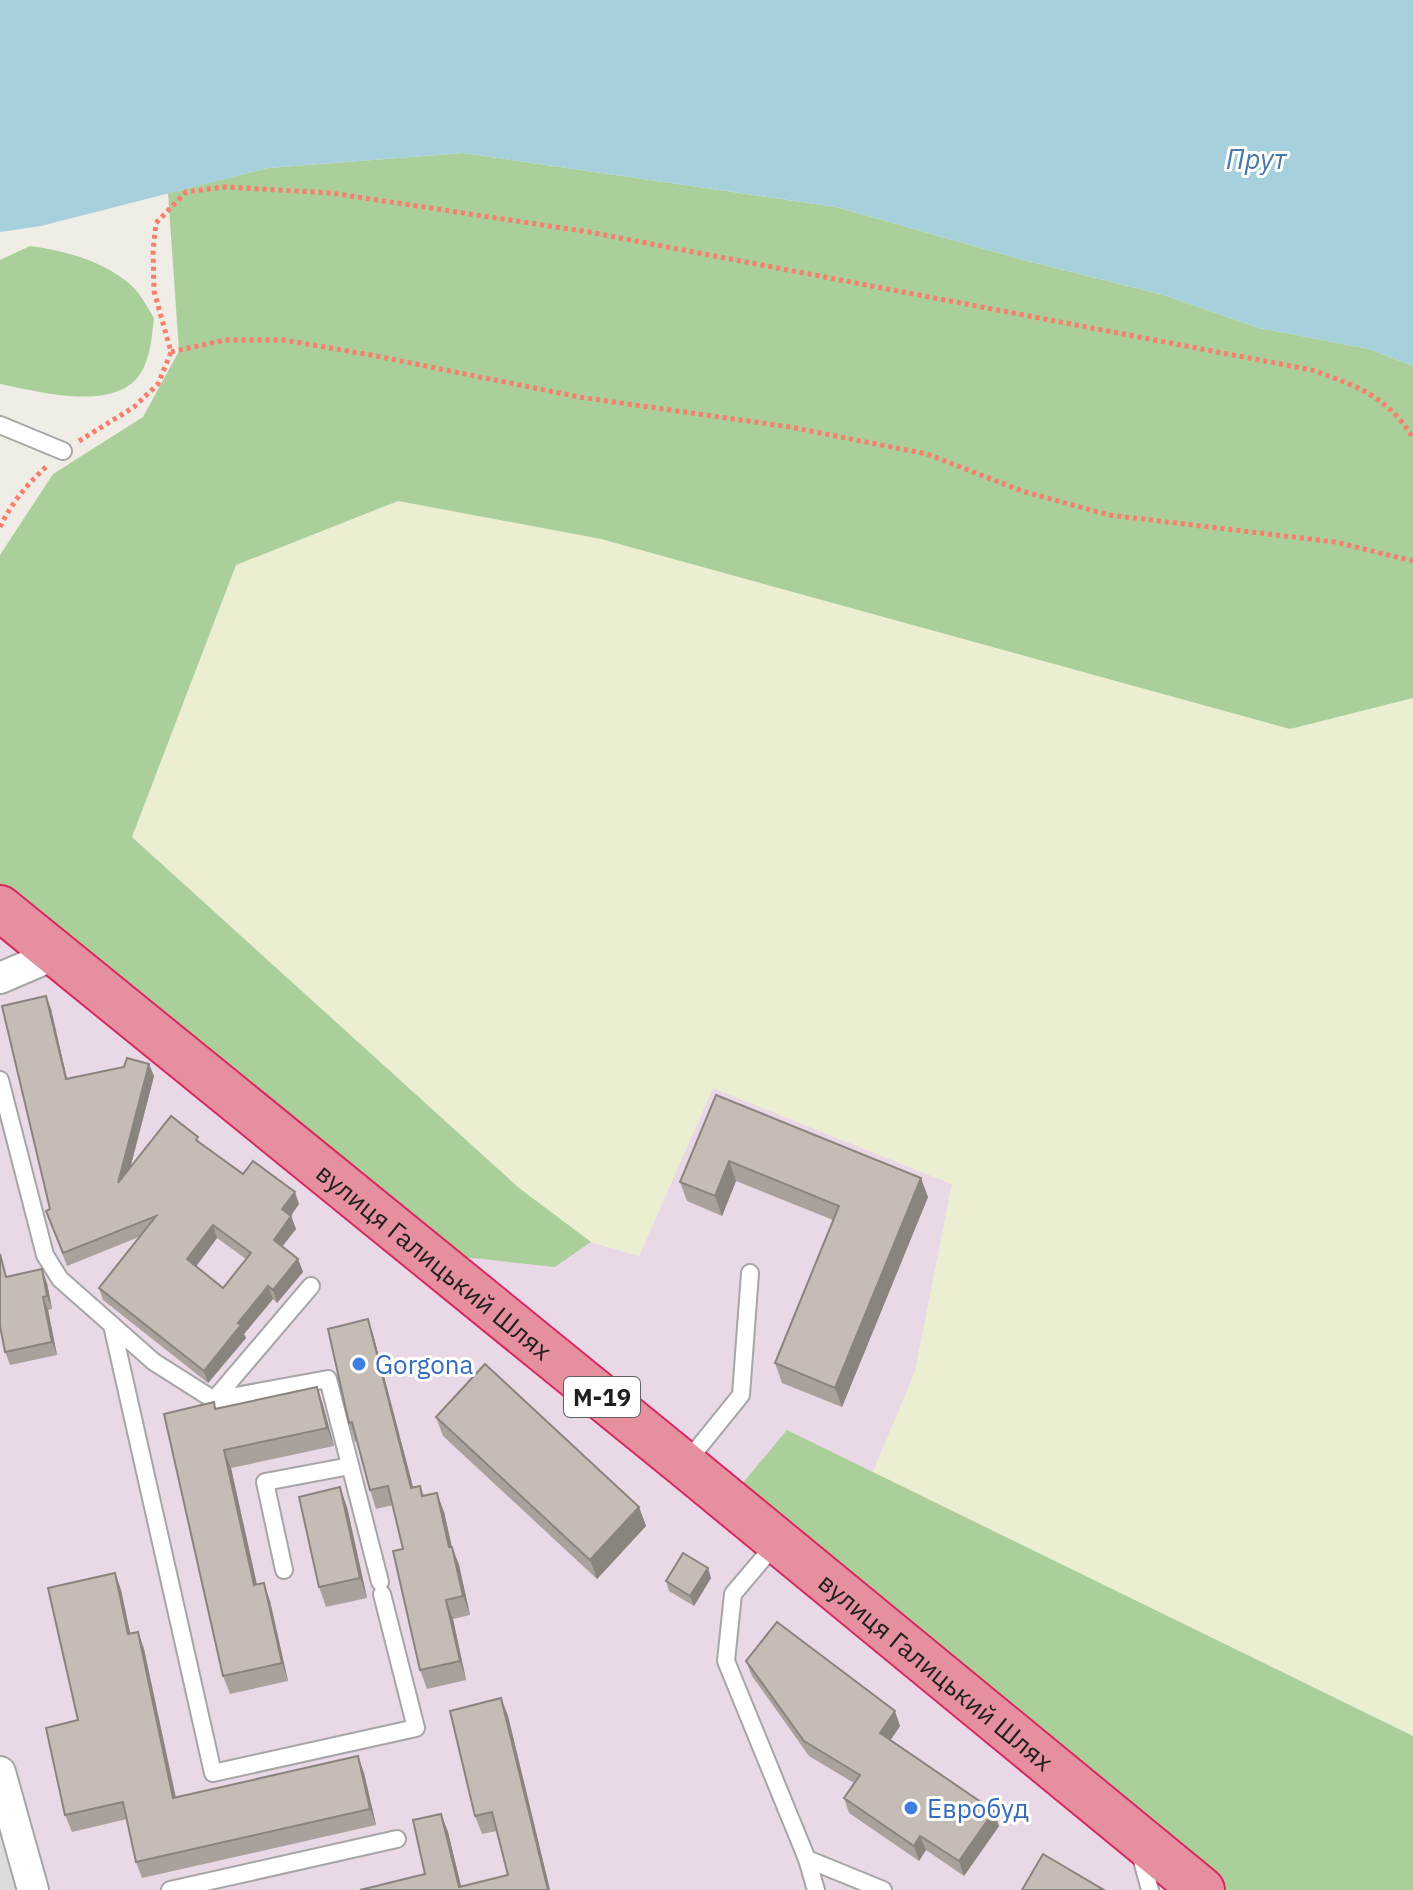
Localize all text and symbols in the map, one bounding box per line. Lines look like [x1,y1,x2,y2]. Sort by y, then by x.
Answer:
water label: Прут [1226,140,1288,177]
street label: вулиця Галицький Шлях [310,1155,559,1367]
place label: Gorgona [375,1347,473,1381]
marker: Gorgona [350,1355,368,1373]
road number: М-19 [564,1377,640,1417]
street label: вулиця Галицький Шлях [812,1565,1061,1778]
place label: Евробуд [927,1791,1029,1825]
marker: Евробуд [902,1799,920,1817]

